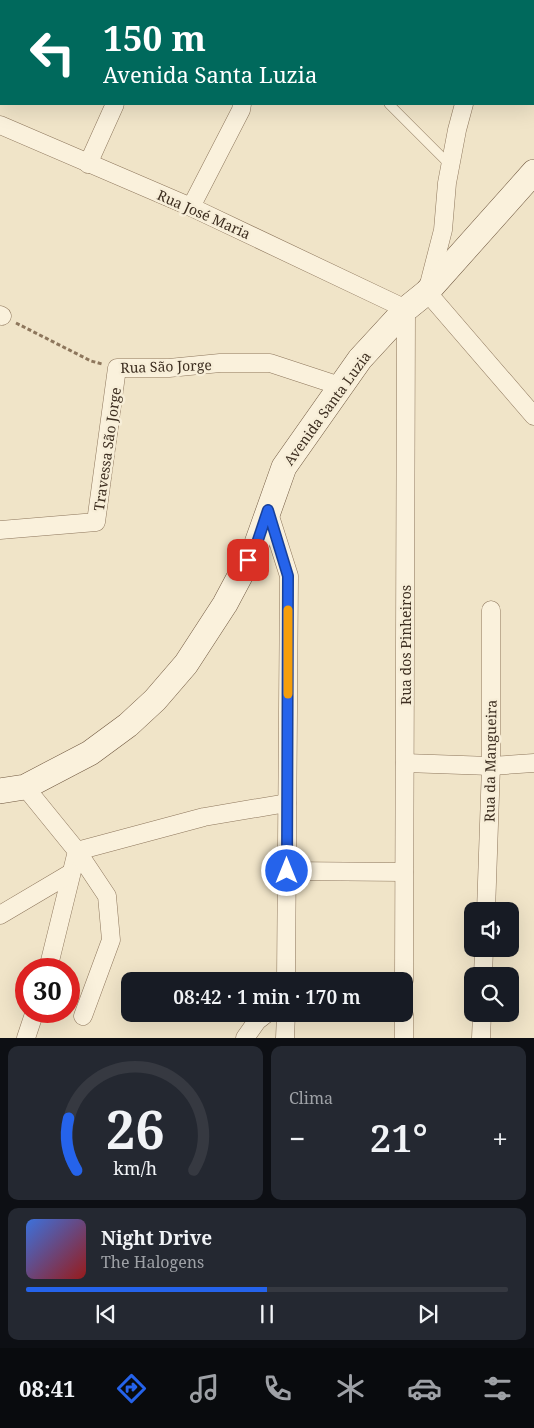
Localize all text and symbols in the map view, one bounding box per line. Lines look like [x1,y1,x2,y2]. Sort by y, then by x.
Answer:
text: 150 m [103,14,206,61]
icon: left [20,20,85,85]
text: Avenida Santa Luzia [103,59,317,89]
street label: Rua José Maria [154,185,254,243]
street label: Avenida Santa Luzia [279,347,375,469]
street label: Rua São Jorge [120,355,212,377]
street label: Travessa São Jorge [89,386,125,512]
pin [227,539,269,581]
icon: arrive [234,546,262,574]
street label: Rua dos Pinheiros [396,585,415,705]
street label: Rua da Mangueira [479,700,501,822]
position arrow [260,844,312,896]
map controls [464,902,519,1022]
button: sound [464,902,519,957]
speed limit sign: 30 [15,958,80,1023]
button: search [464,967,519,1022]
text: 08:42 · 1 min · 170 m [173,984,361,1010]
text: Clima [289,1087,333,1109]
text: 26 [106,1093,165,1164]
text: 21° [370,1111,428,1163]
text: − [289,1119,305,1157]
text: + [492,1119,508,1157]
text: km/h [114,1156,157,1180]
text: Night Drive [101,1225,212,1251]
text: The Halogens [101,1251,204,1273]
icon: previous [92,1300,120,1328]
icon: pause [253,1300,281,1328]
icon: next [414,1300,442,1328]
icon: directions [114,1371,149,1406]
icon: music [187,1371,222,1406]
icon: phone [260,1371,295,1406]
icon: climate [333,1371,368,1406]
icon: car [407,1371,442,1406]
icon: filters [480,1371,515,1406]
text: 08:41 [19,1373,76,1403]

